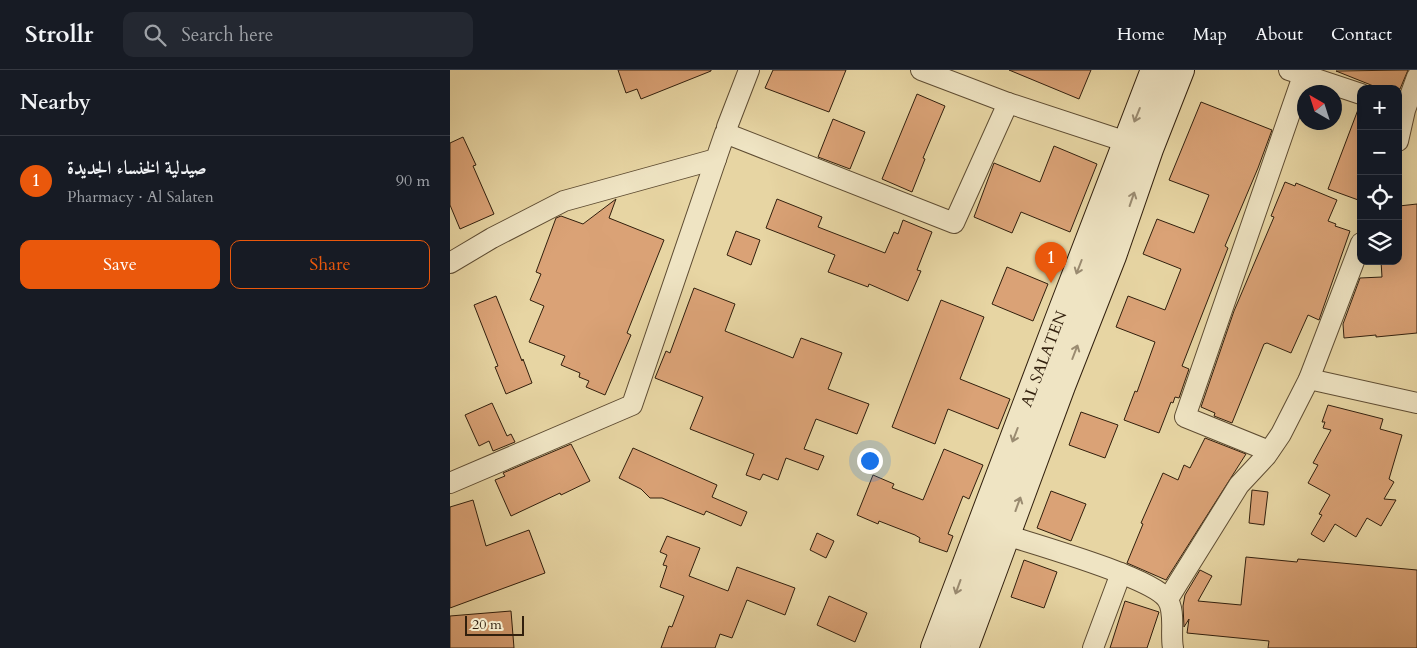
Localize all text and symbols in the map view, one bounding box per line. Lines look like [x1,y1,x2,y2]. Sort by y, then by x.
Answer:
search box [123,12,473,57]
text: Strollr [25,18,93,51]
icon: search [141,21,169,49]
text: Search here [181,22,273,48]
text: Home [1117,22,1165,47]
text: Map [1193,22,1227,47]
text: About [1255,22,1303,47]
text: Contact [1331,22,1392,47]
north arrow [1297,85,1342,130]
map controls [1357,85,1402,265]
button: + [1357,85,1402,130]
text: Nearby [20,88,91,117]
one-way arrow [1132,107,1142,122]
button: − [1357,130,1402,175]
text: صيدلية الخنساء الجديدة [67,155,207,181]
text: 1 [32,170,40,192]
text: 90 m [396,170,430,192]
button: locate [1357,175,1402,220]
text: Pharmacy · Al Salaten [67,186,214,208]
one-way arrow [1127,192,1137,208]
button: layers [1357,220,1402,265]
button: Save [20,240,220,289]
button: Share [230,240,430,289]
pin: 1 [1035,242,1067,283]
one-way arrow [1074,259,1083,274]
street label: AL SALATEN [1016,308,1073,410]
one-way arrow [1071,344,1080,359]
one-way arrow [1010,427,1019,442]
your location [857,448,883,474]
one-way arrow [1013,497,1023,512]
one-way arrow [953,579,962,595]
scale bar [465,613,524,636]
text: 20 m [472,615,502,634]

